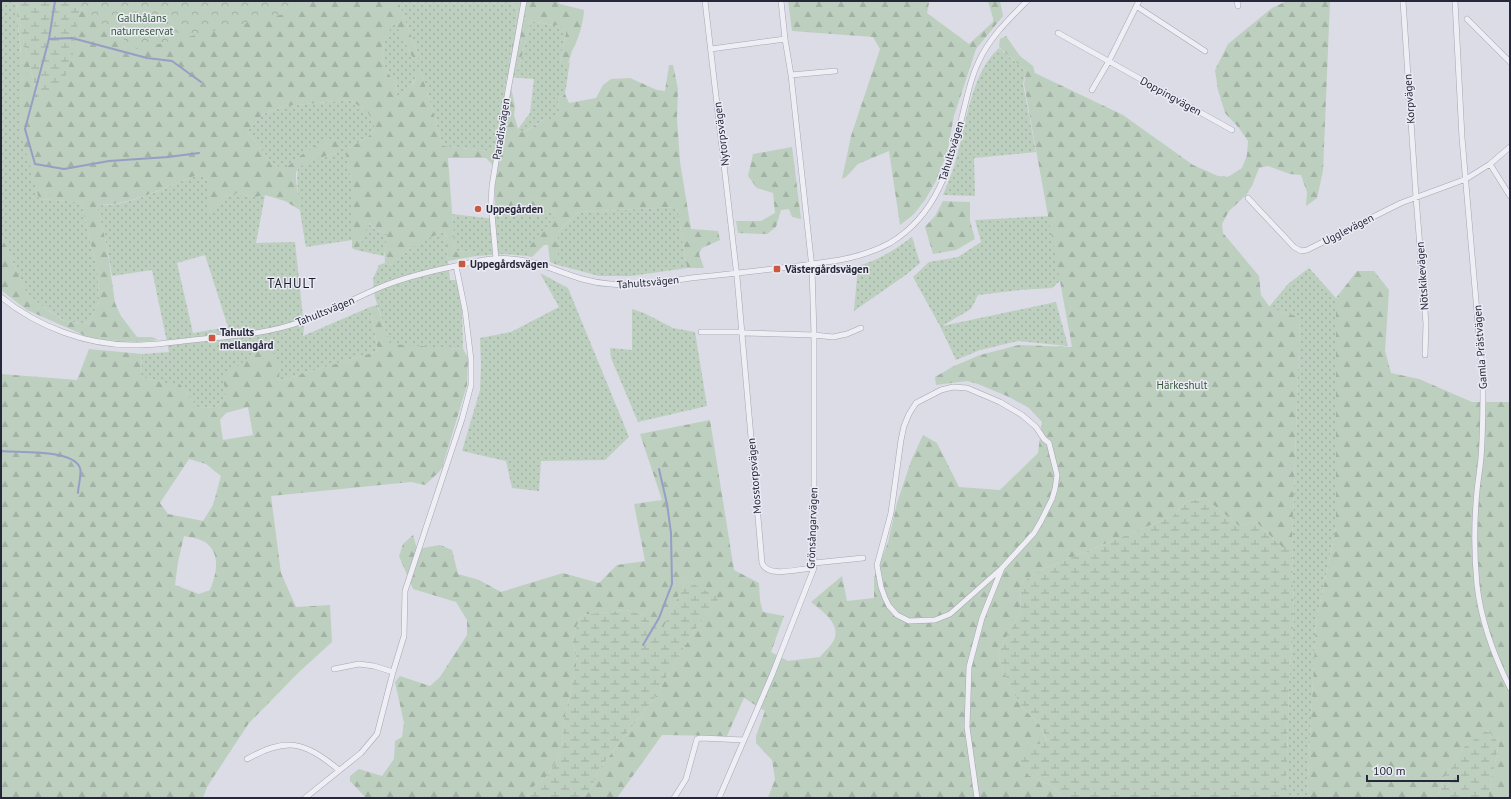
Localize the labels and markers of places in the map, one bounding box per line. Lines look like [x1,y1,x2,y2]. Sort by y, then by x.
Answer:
place label: Uppegården [486,202,543,216]
marker: Uppegården [473,204,483,214]
place label: Uppegårdsvägen [470,257,548,271]
marker: Uppegårdsvägen [457,259,467,269]
place label: Västergårdsvägen [784,262,869,276]
marker: Västergårdsvägen [772,264,782,274]
place label: Tahults mellangård [220,325,274,352]
marker: Tahults mellangård [207,333,217,343]

